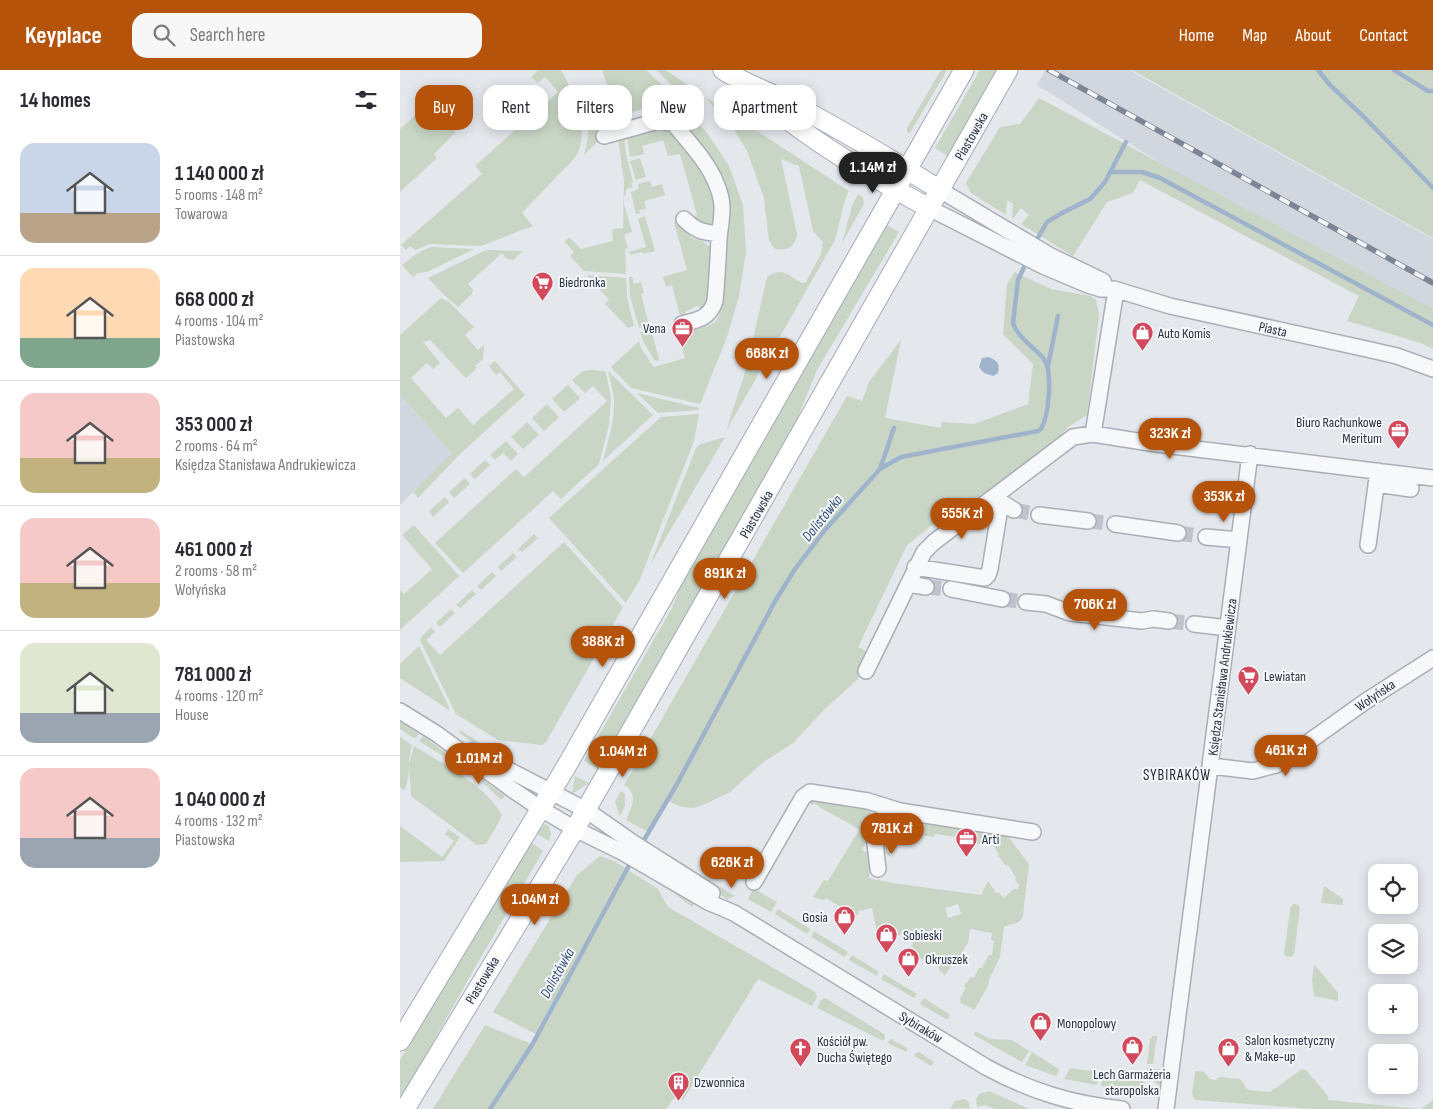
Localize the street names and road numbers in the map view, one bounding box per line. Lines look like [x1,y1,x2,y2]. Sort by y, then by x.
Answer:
street label: Piastowska [951,109,992,163]
street label: Piasta [1257,318,1289,341]
street label: Piastowska [736,487,777,541]
street label: Księdza Stanisława Andrukiewicza [1204,597,1241,757]
street label: Wołyńska [1352,676,1399,715]
street label: Piastowska [462,953,503,1007]
street label: Sybiraków [896,1008,946,1047]

